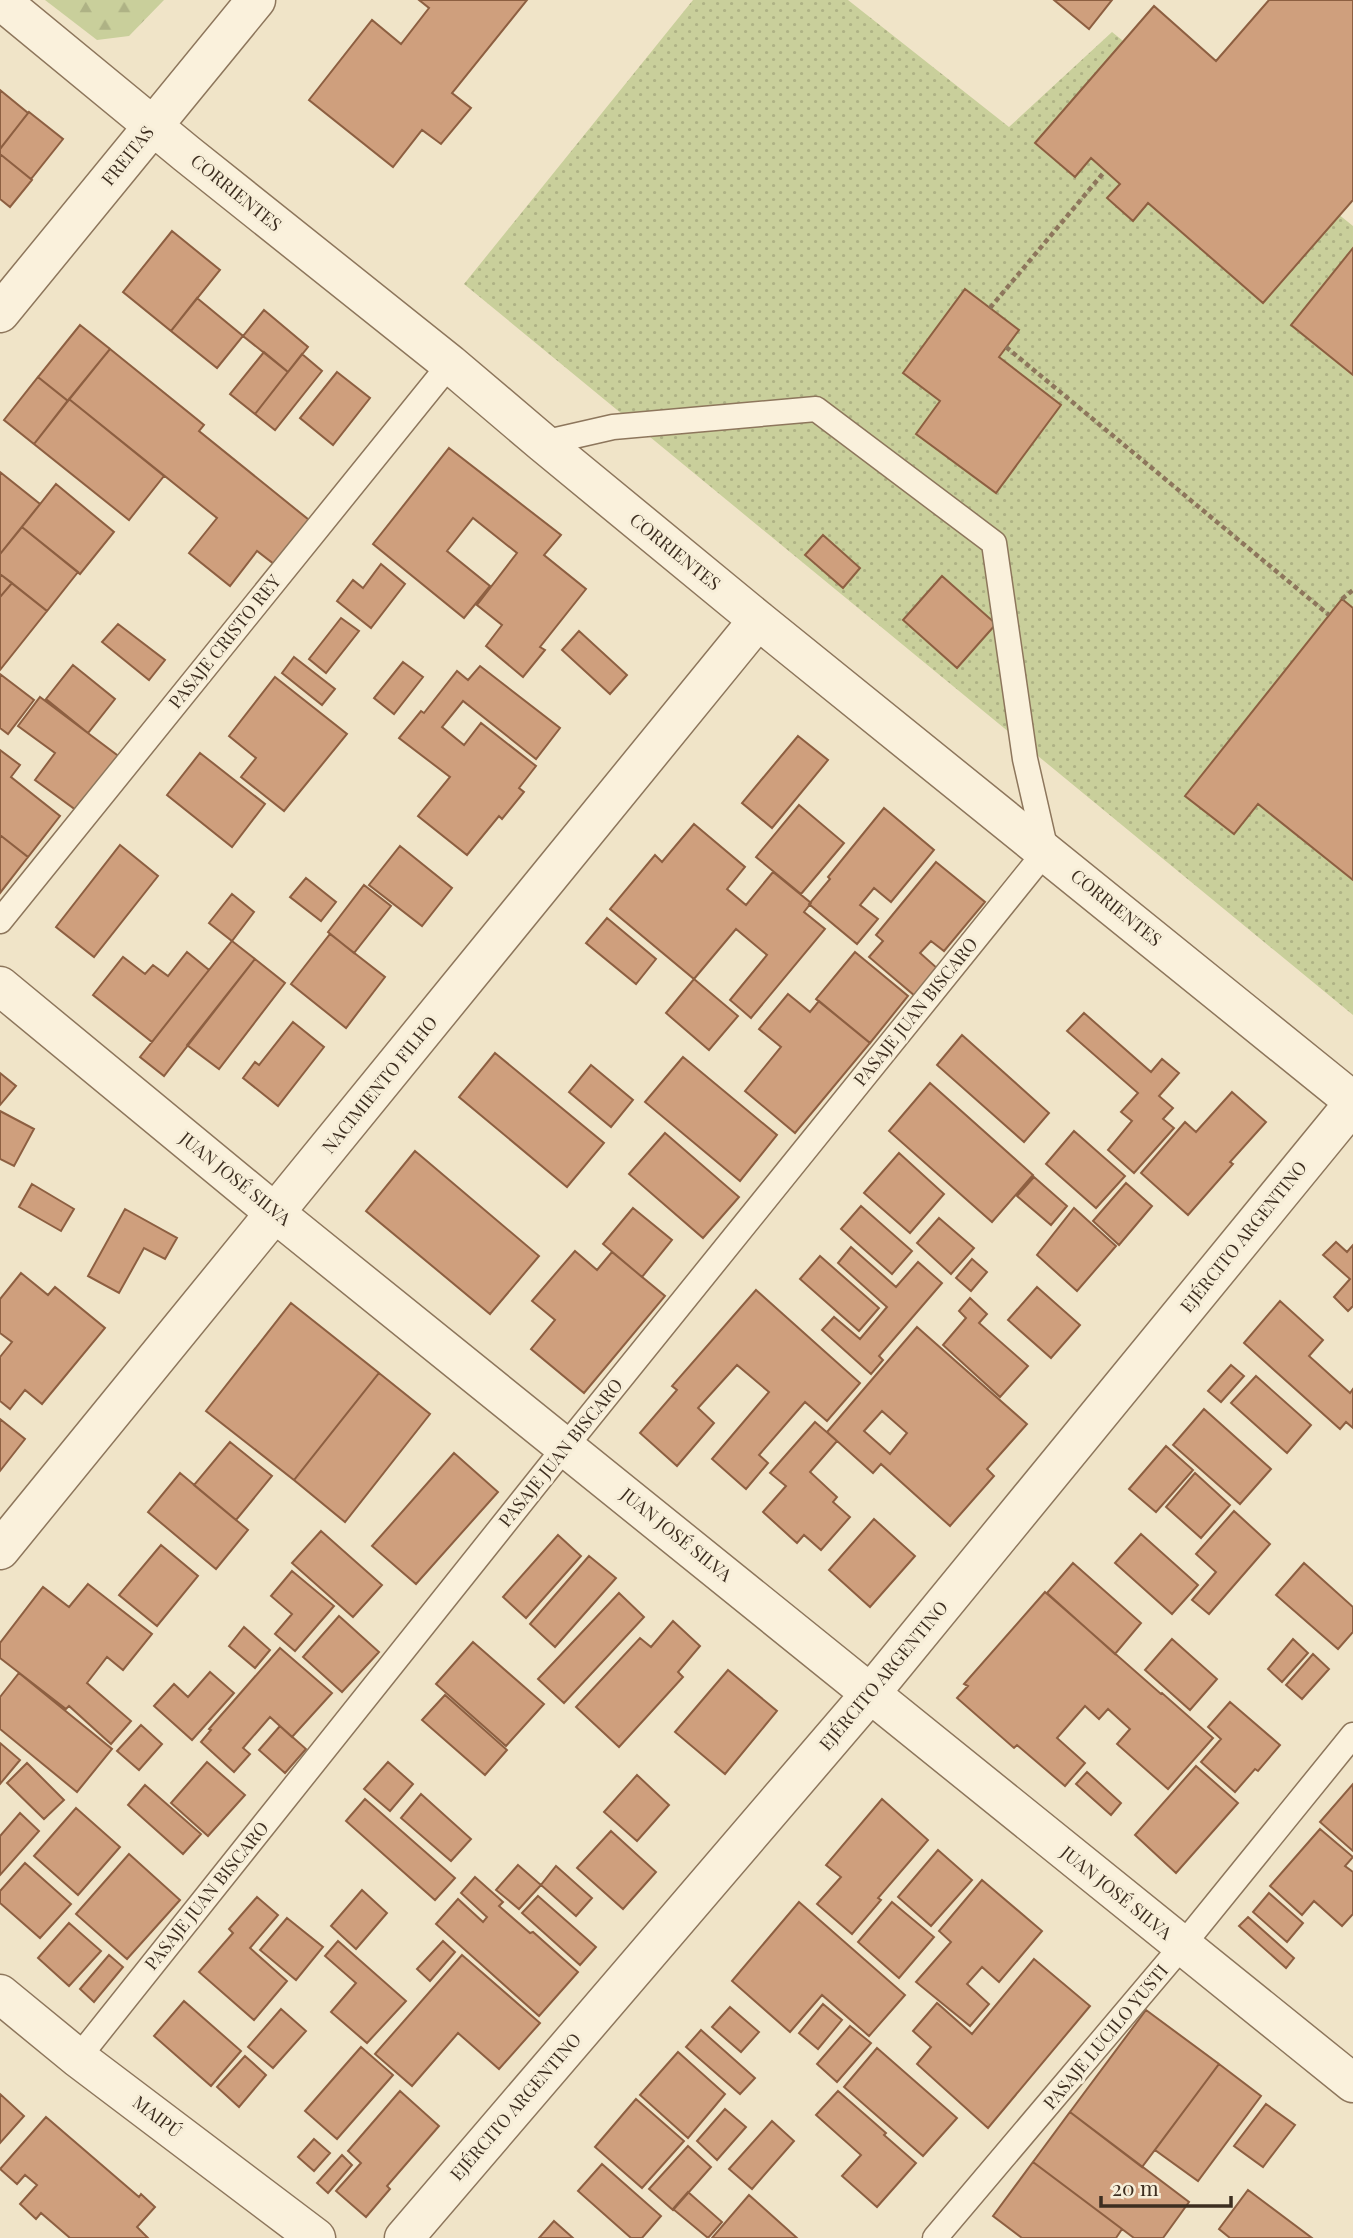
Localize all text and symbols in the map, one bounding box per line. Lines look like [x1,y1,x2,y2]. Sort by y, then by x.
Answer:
street label: FREITAS [96,120,159,190]
street label: CORRIENTES [186,148,287,236]
street label: CORRIENTES [625,507,726,595]
street label: PASAJE CRISTO REY [163,569,286,713]
street label: CORRIENTES [1066,863,1167,951]
street label: PASAJE JUAN BISCARO [848,932,983,1091]
street label: NACIMIENTO FILHO [316,1011,442,1158]
street label: JUAN JOSÉ SILVA [174,1125,297,1231]
street label: EJÉRCITO ARGENTINO [1175,1156,1312,1317]
street label: PASAJE JUAN BISCARO [493,1373,628,1532]
street label: JUAN JOSÉ SILVA [615,1481,738,1587]
street label: EJÉRCITO ARGENTINO [813,1595,953,1755]
street label: PASAJE JUAN BISCARO [139,1816,274,1975]
street label: JUAN JOSÉ SILVA [1055,1839,1178,1945]
street label: PASAJE LUCILO YUSTI [1037,1959,1173,2114]
street label: EJÉRCITO ARGENTINO [444,2027,586,2185]
street label: MAIPÚ [128,2090,187,2143]
scale bar [1101,2164,1230,2208]
text: 20 m [1112,2173,1159,2201]

